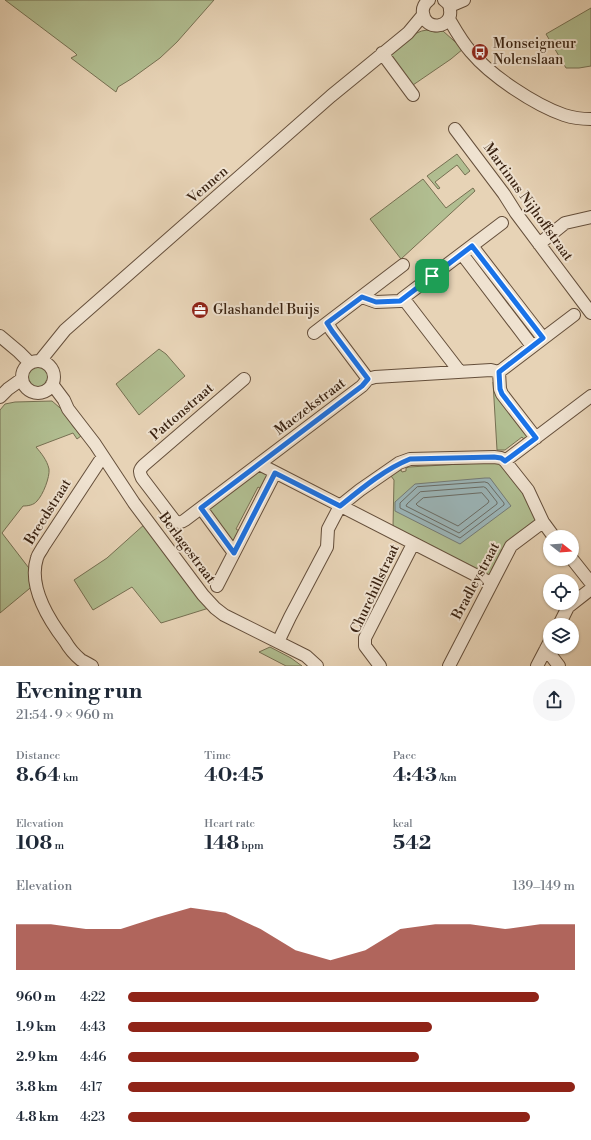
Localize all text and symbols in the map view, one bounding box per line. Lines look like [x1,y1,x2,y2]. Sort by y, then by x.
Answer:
place label: Monseigneur Nolenslaan [493,35,576,69]
bus stop icon: Monseigneur Nolenslaan [470,42,490,62]
street label: Martinus Nijhoffstraat [479,139,577,265]
street label: Vennen [183,162,233,208]
pin [415,259,449,293]
icon: arrive [421,265,443,287]
office icon: Glashandel Buijs [190,300,210,320]
place label: Glashandel Buijs [213,301,319,319]
street label: Maczekstraat [271,374,349,440]
street label: Pattonstraat [147,380,217,444]
street label: Breedstraat [20,476,75,549]
street label: Berlagestraat [154,508,220,587]
north arrow [543,530,579,566]
map controls [543,530,579,654]
street label: Bradleystraat [448,539,504,624]
street label: Churchillstraat [346,542,404,636]
button: locate [543,574,579,610]
button: layers [543,618,579,654]
text: Evening run [16,678,142,705]
button: share [533,679,575,721]
text: 21:54 · 9 × 960 m [16,707,114,723]
text: Distance [16,749,60,763]
text: Time [204,749,231,763]
text: Pace [393,749,416,763]
text: 8.64 [16,763,61,788]
text: 40:45 [204,763,264,788]
text: 4:43 [393,763,437,788]
text: km [61,771,78,785]
text: /km [437,771,457,785]
text: Elevation [16,817,64,831]
text: Heart rate [204,817,255,831]
text: kcal [393,817,413,831]
text: 108 [16,831,52,856]
text: 148 [204,831,239,856]
text: 542 [393,831,431,856]
text: m [52,839,64,853]
text: bpm [239,839,264,853]
text: Elevation [16,878,72,894]
text: 139–149 m [513,878,575,894]
text: 960 m [16,989,56,1005]
text: 4:22 [80,989,106,1005]
text: 1.9 km [16,1019,56,1035]
text: 4:43 [80,1019,106,1035]
text: 2.9 km [16,1049,58,1065]
text: 4:46 [80,1049,106,1065]
text: 3.8 km [16,1079,58,1095]
text: 4:17 [80,1079,102,1095]
text: 4.8 km [16,1109,59,1125]
text: 4:23 [80,1109,105,1125]

